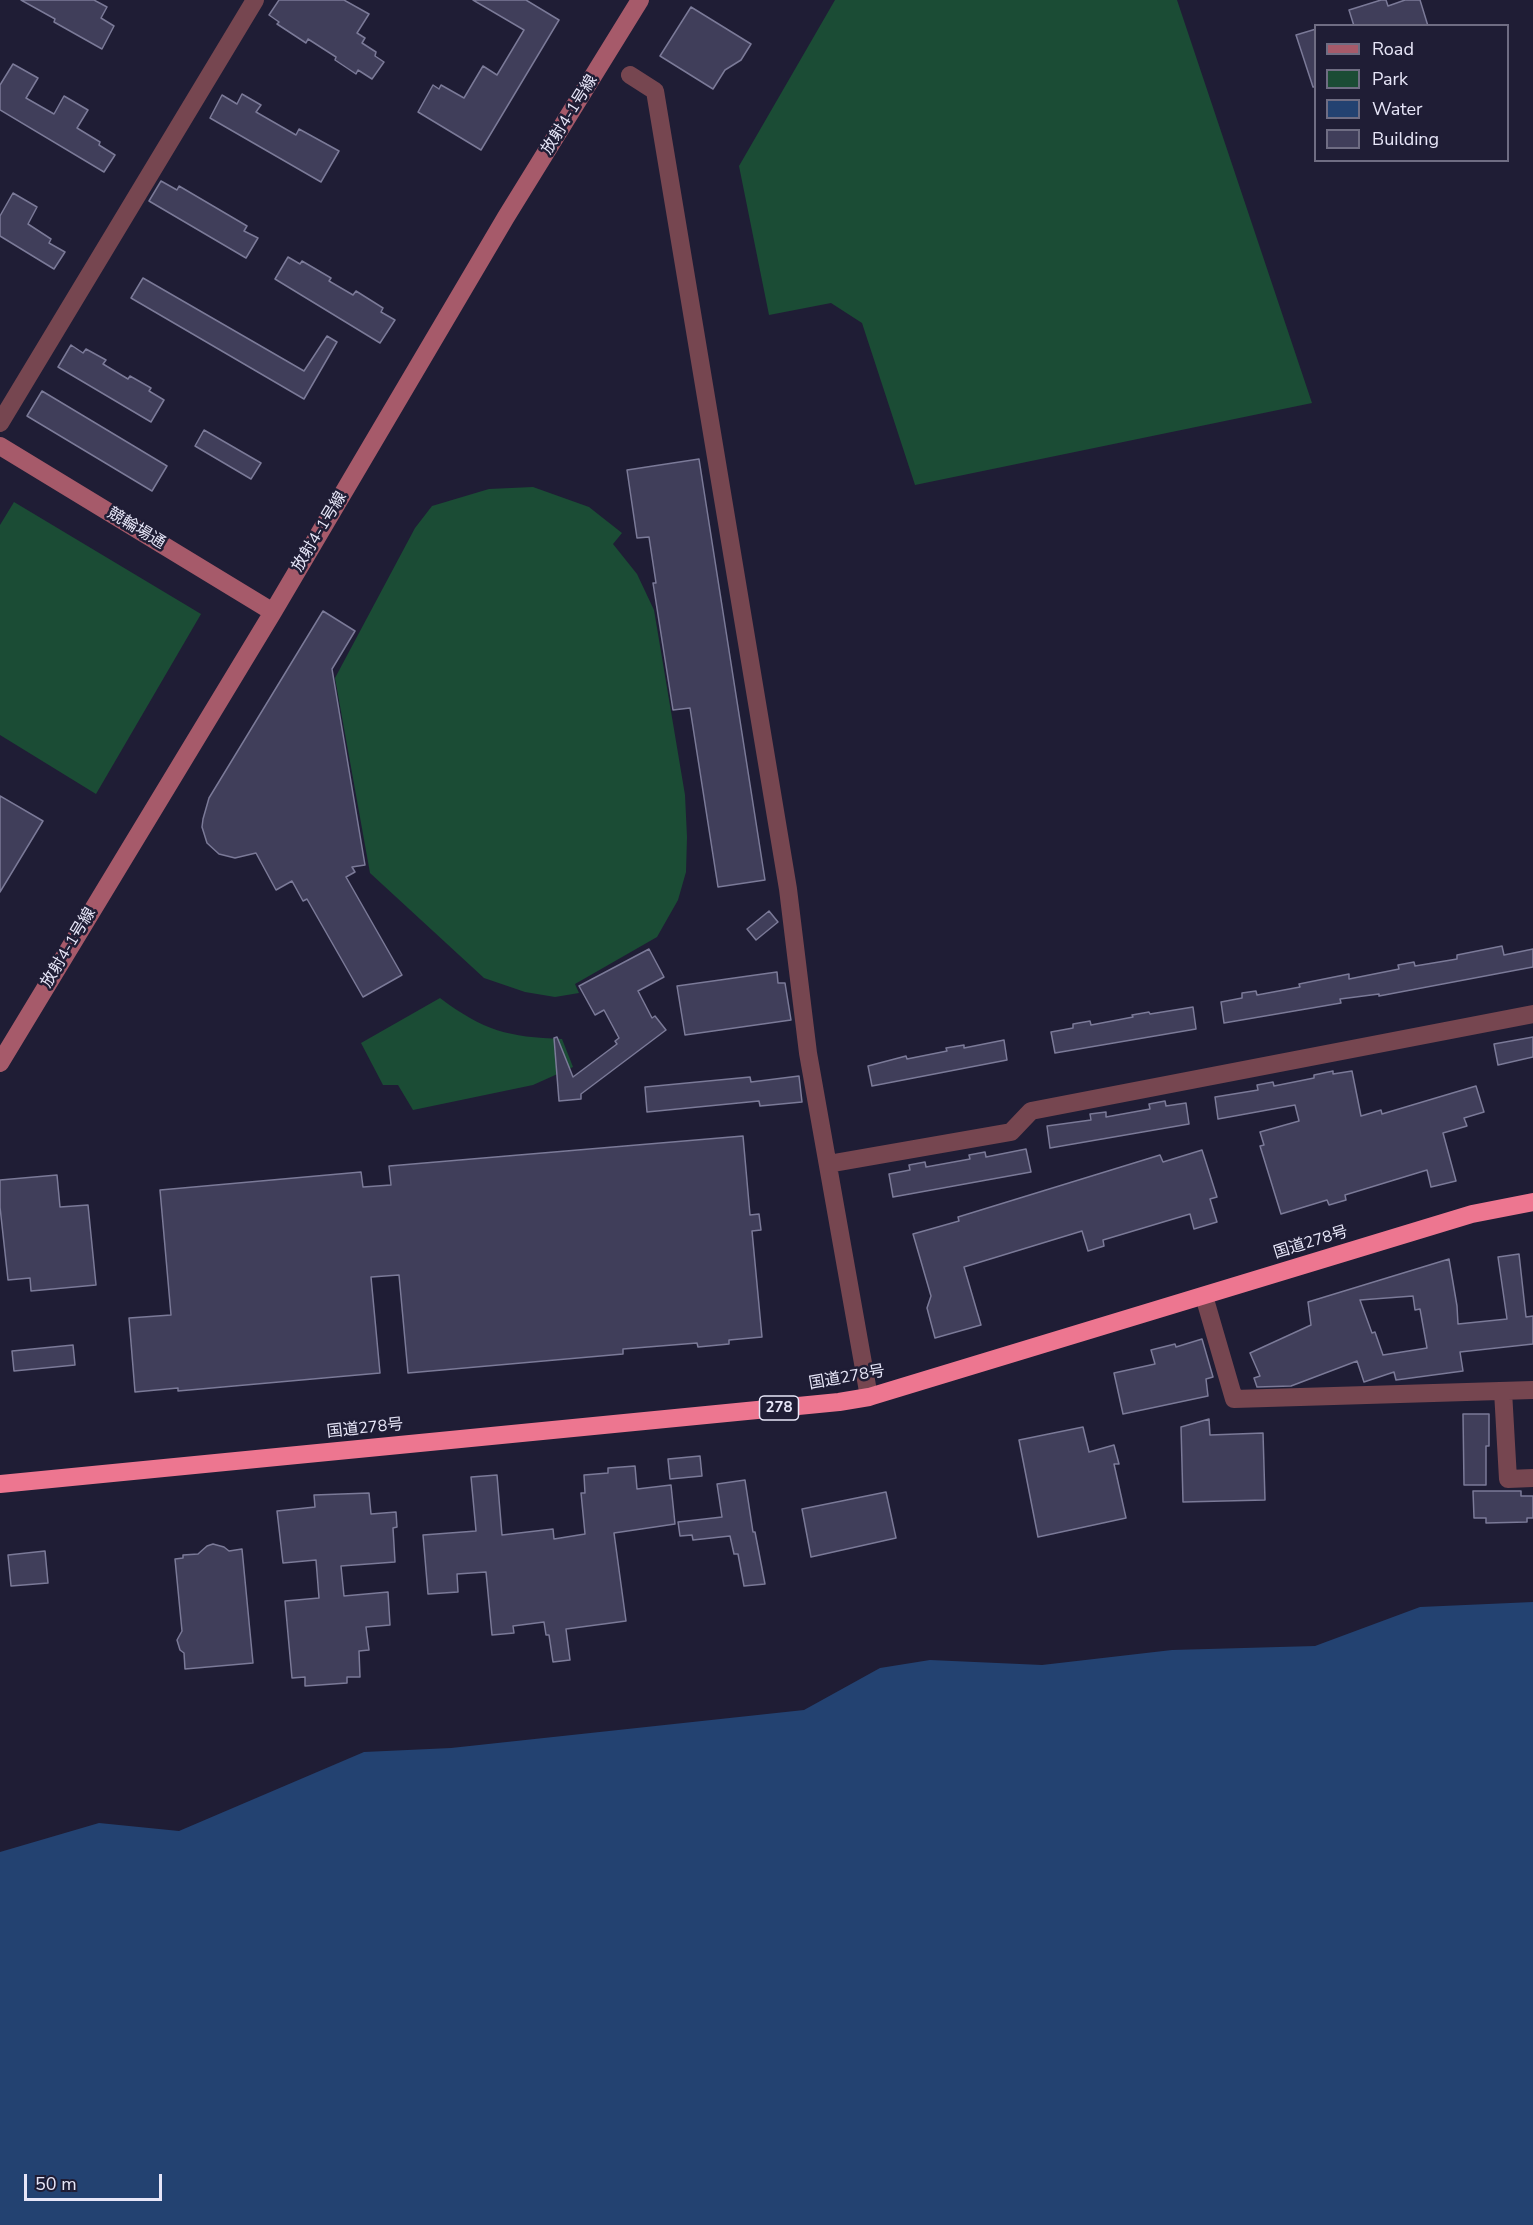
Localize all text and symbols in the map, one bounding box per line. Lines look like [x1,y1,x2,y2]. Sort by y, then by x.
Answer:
legend [1314,24,1509,162]
text: Road [1372,37,1414,61]
text: Park [1372,67,1408,91]
street label: 放射4-1号線 [538,72,602,158]
text: Water [1372,97,1423,121]
text: Building [1372,127,1439,151]
street label: 放射4-1号線 [289,488,351,576]
street label: 競輪場通 [104,504,168,554]
street label: 放射4-1号線 [38,904,100,992]
street label: 国道278号 [1271,1223,1351,1263]
street label: 国道278号 [808,1362,886,1394]
road number: 278 [760,1396,798,1420]
street label: 国道278号 [326,1415,404,1443]
scale bar [27,2162,165,2200]
text: 50 m [35,2172,77,2196]

